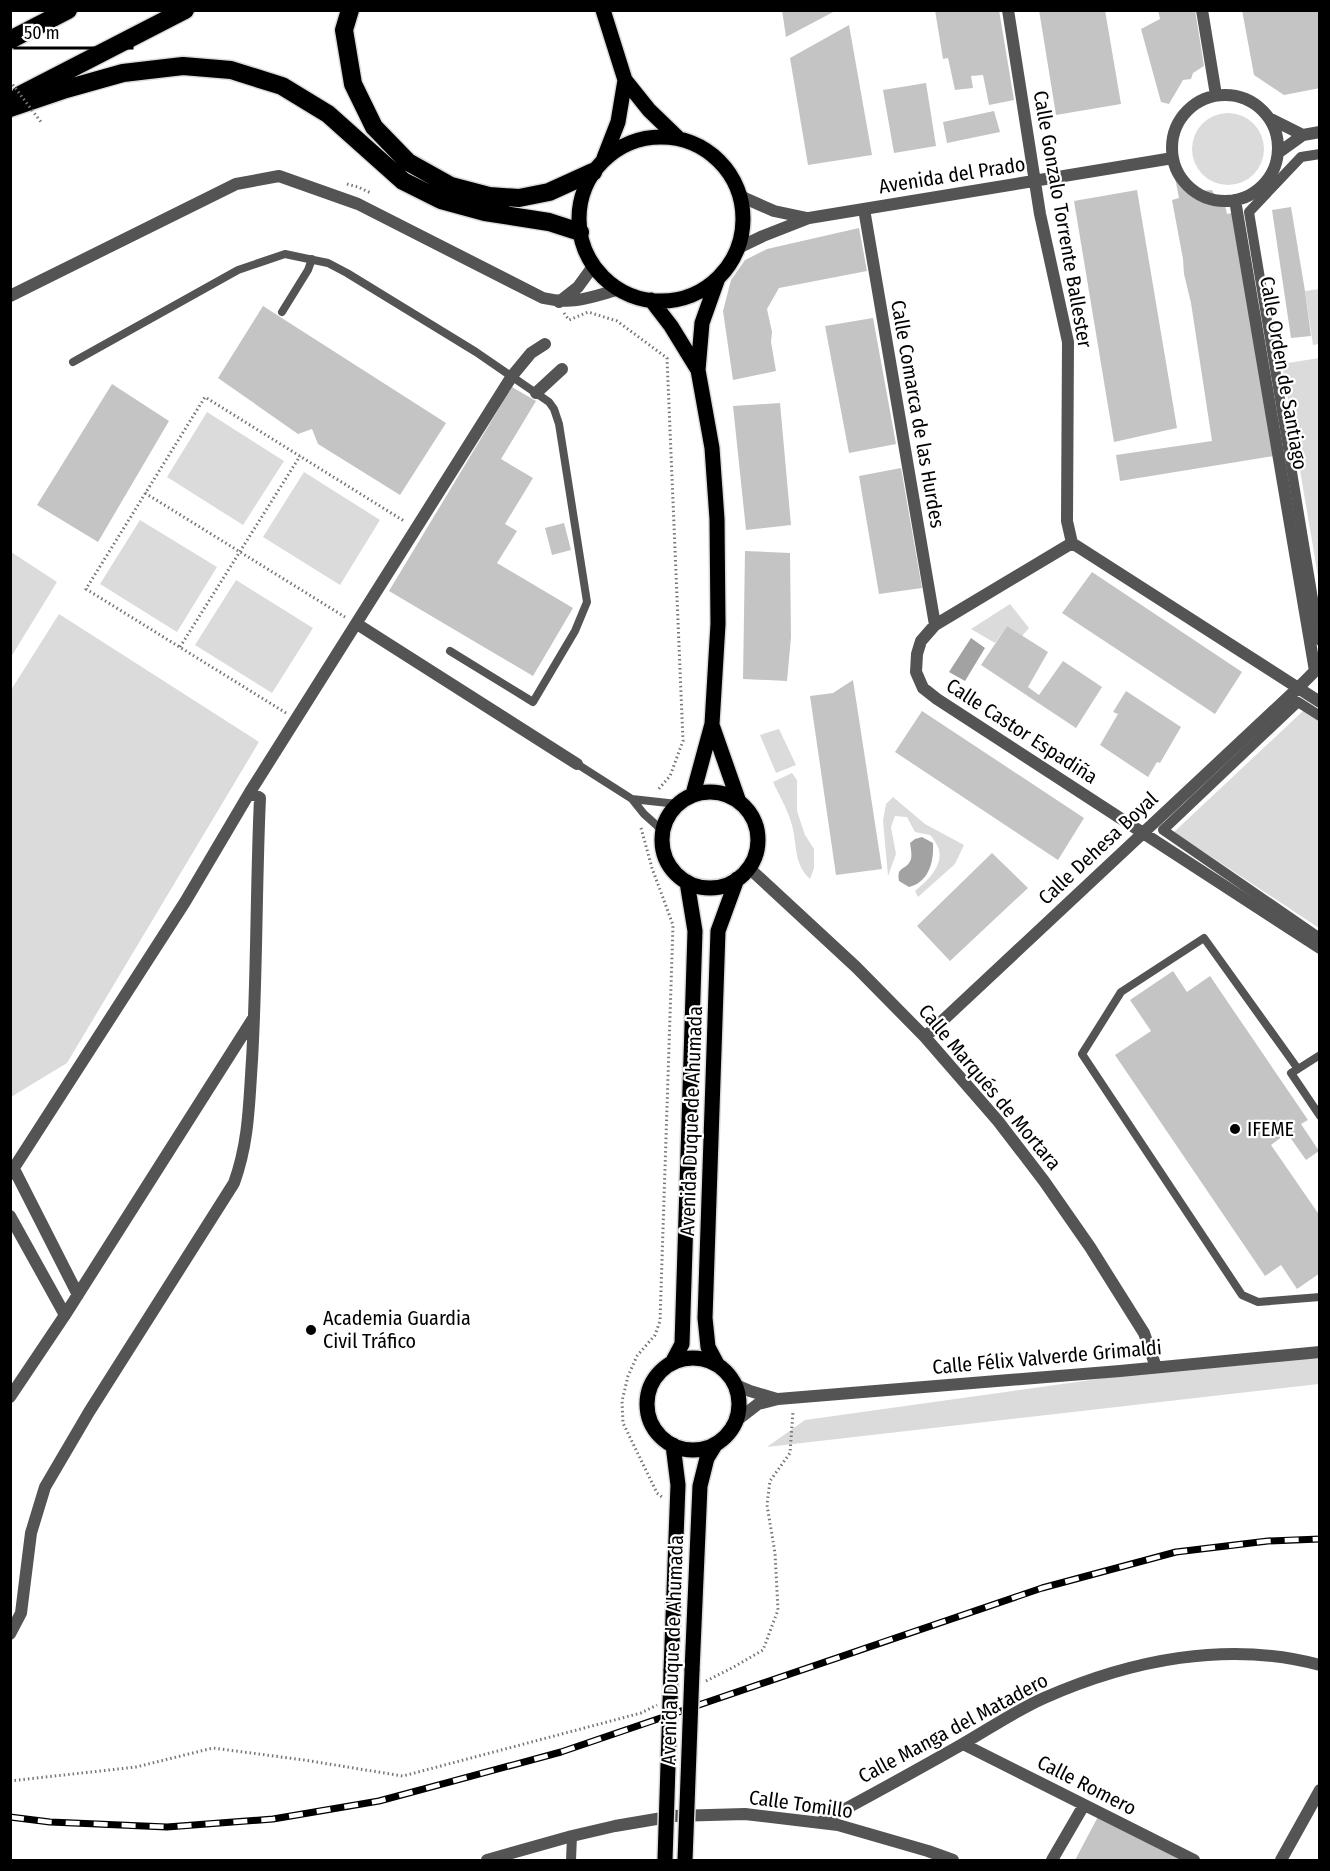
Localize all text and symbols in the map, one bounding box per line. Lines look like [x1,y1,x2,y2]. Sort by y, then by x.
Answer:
scale bar [15,12,132,50]
text: 50 m [24,22,60,44]
street label: Calle Gonzalo Torrente Ballester [1029,89,1097,349]
street label: Avenida del Prado [877,152,1027,198]
street label: Calle Orden de Santiago [1255,275,1313,471]
street label: Calle Comarca de las Hurdes [886,298,950,530]
street label: Calle Castor Espadiña [942,673,1102,789]
street label: Calle Dehesa Boyal [1033,787,1163,909]
street label: Calle Marqués de Mortara [914,999,1066,1175]
street label: Avenida Duque de Ahumada [675,1005,707,1237]
place label: IFEME [1247,1117,1294,1141]
marker: IFEME [1228,1122,1242,1136]
place label: Academia Guardia Civil Tráfico [323,1306,471,1353]
marker: Academia Guardia Civil Tráfico [304,1323,318,1337]
street label: Calle Félix Valverde Grimaldi [931,1335,1163,1379]
street label: Avenida Duque de Ahumada [656,1534,688,1766]
street label: Calle Manga del Matadero [854,1668,1052,1788]
street label: Calle Romero [1033,1750,1141,1820]
street label: Calle Tomillo [747,1785,855,1823]

